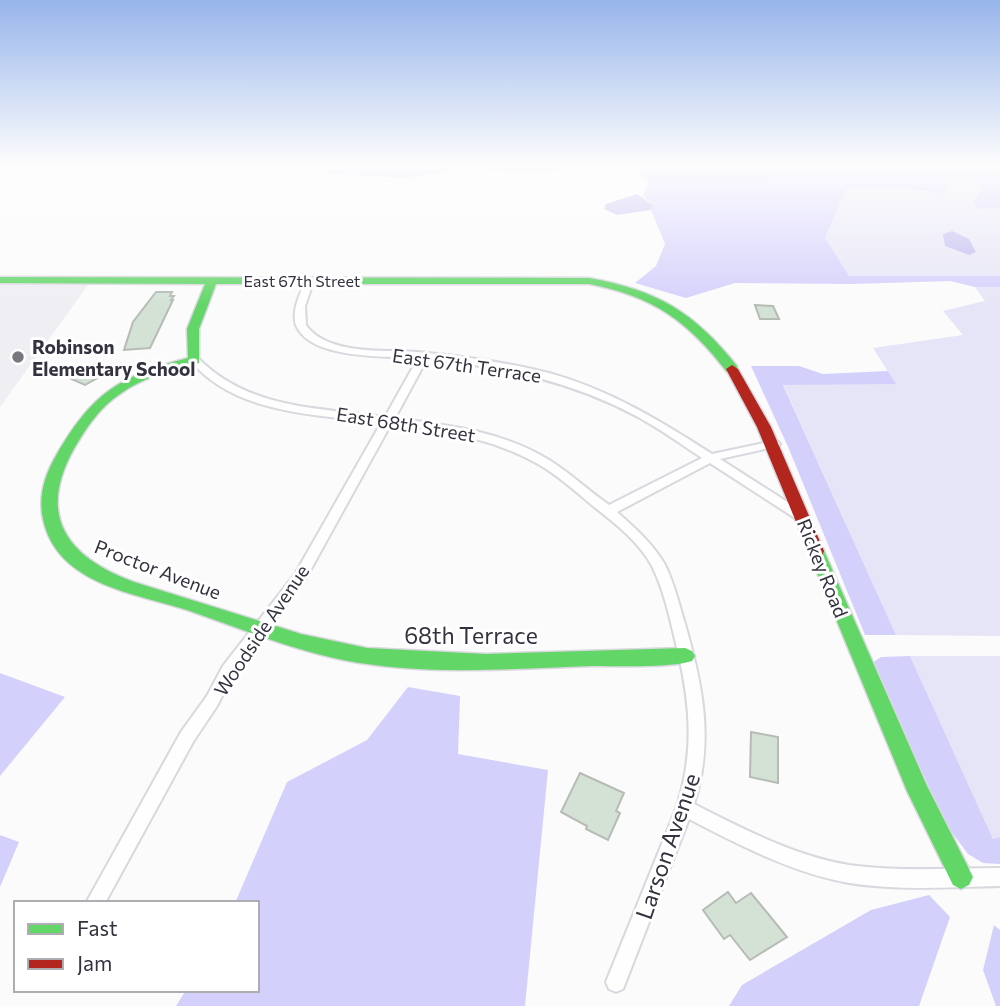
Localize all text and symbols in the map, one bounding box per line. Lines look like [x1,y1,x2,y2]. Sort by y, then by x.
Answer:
street label: East 67th Street [244,271,361,290]
place label: Robinson Elementary School [32,335,196,380]
street label: East 67th Terrace [391,343,543,387]
marker: Robinson Elementary School [10,349,26,365]
street label: East 68th Street [335,402,477,446]
street label: Rickey Road [793,515,853,621]
street label: Proctor Avenue [92,534,224,604]
street label: Woodside Avenue [209,560,313,700]
street label: 68th Terrace [404,621,538,649]
street label: Larson Avenue [629,769,705,923]
legend [14,901,259,992]
text: Fast [77,915,118,940]
text: Jam [77,950,112,975]

